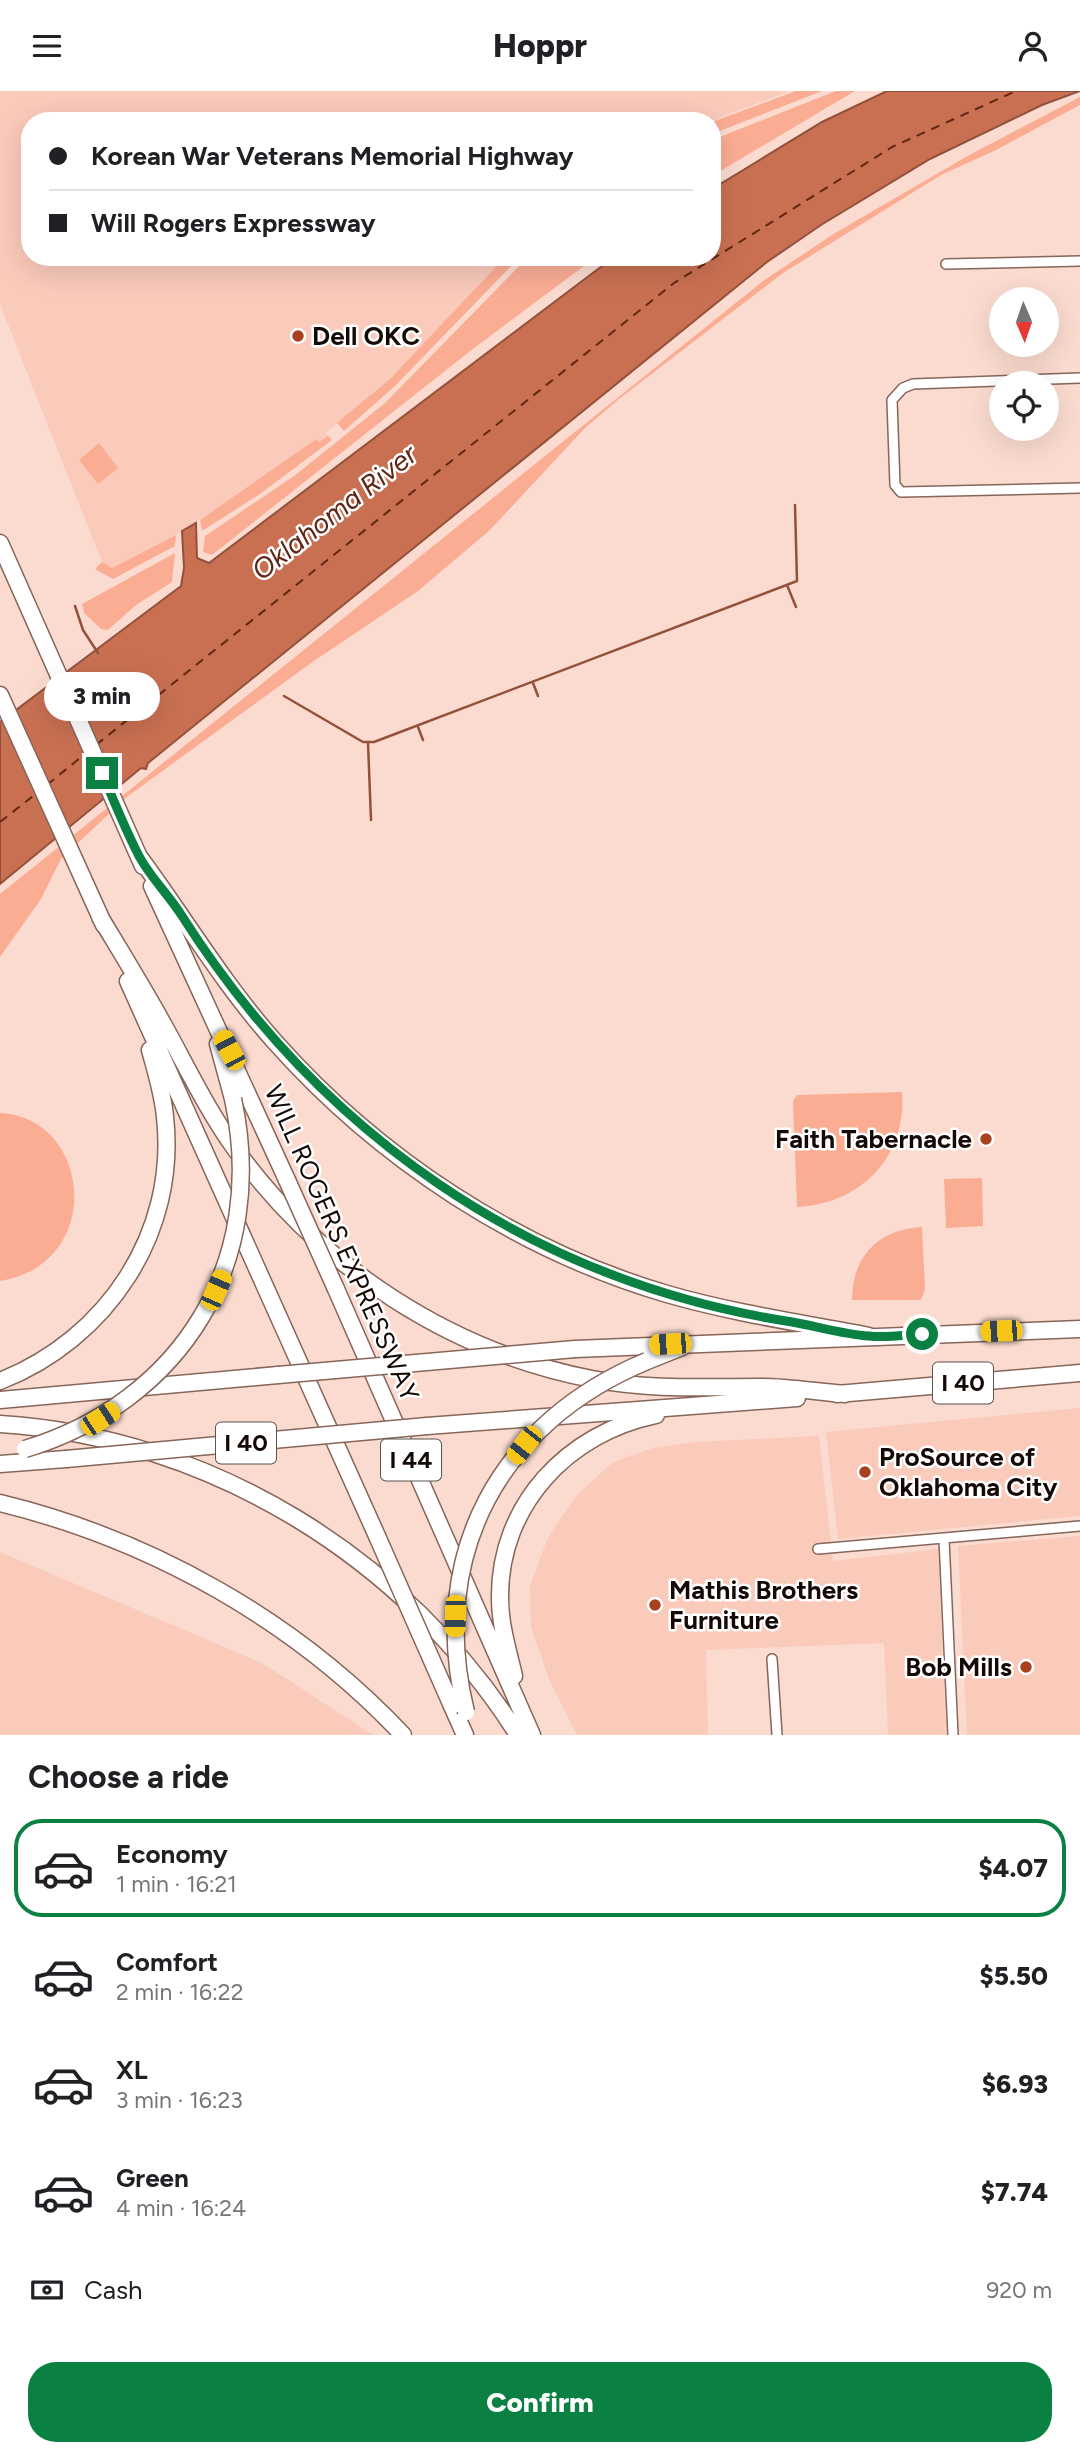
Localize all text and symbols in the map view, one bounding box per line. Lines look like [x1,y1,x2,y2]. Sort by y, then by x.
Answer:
icon: menu [28,27,66,65]
text: Hoppr [493,27,587,65]
icon: person [1014,27,1052,65]
text: Korean War Veterans Memorial Highway [91,140,573,172]
text: Will Rogers Expressway [91,207,376,239]
north arrow [989,287,1059,357]
map controls [989,287,1059,441]
place label: Dell OKC [312,320,420,352]
marker: Dell OKC [290,328,306,344]
button: locate [989,371,1059,441]
water label: Oklahoma River [245,436,425,587]
callout: 3 min [44,671,160,721]
text: 3 min [73,682,131,710]
route end [86,757,118,789]
car [210,1027,249,1073]
street label: WILL ROGERS EXPRESSWAY [258,1080,426,1406]
place label: Faith Tabernacle [775,1123,972,1155]
marker: Faith Tabernacle [978,1131,994,1147]
car [198,1267,235,1313]
route start [906,1318,938,1350]
car [980,1320,1023,1342]
car [649,1332,692,1356]
road number: I 40 [933,1363,993,1403]
car [77,1399,124,1439]
car [503,1422,546,1468]
road number: I 40 [216,1423,276,1463]
road number: I 44 [381,1440,441,1481]
place label: ProSource of Oklahoma City [879,1441,1057,1503]
marker: ProSource of Oklahoma City [857,1464,873,1480]
place label: Mathis Brothers Furniture [669,1574,858,1636]
car [444,1595,467,1637]
marker: Mathis Brothers Furniture [647,1597,663,1613]
place label: Bob Mills [905,1651,1012,1683]
marker: Bob Mills [1018,1659,1034,1675]
text: Choose a ride [28,1758,229,1796]
icon: car [32,1837,95,1900]
text: Economy [116,1838,228,1870]
text: $4.07 [979,1852,1048,1884]
text: 1 min · 16:21 [116,1870,237,1898]
icon: car [32,1945,95,2008]
text: Comfort [116,1946,218,1978]
text: $5.50 [979,1960,1048,1992]
text: 2 min · 16:22 [116,1978,244,2006]
icon: car [32,2053,95,2116]
text: XL [116,2054,148,2086]
text: $6.93 [982,2068,1048,2100]
text: 3 min · 16:23 [116,2086,243,2114]
icon: car [32,2161,95,2224]
text: Green [116,2162,189,2194]
text: $7.74 [981,2176,1048,2208]
text: 4 min · 16:24 [116,2194,246,2222]
icon: cash [28,2271,66,2309]
text: Cash [84,2274,143,2306]
text: 920 m [986,2276,1052,2304]
button: Confirm [28,2362,1052,2442]

